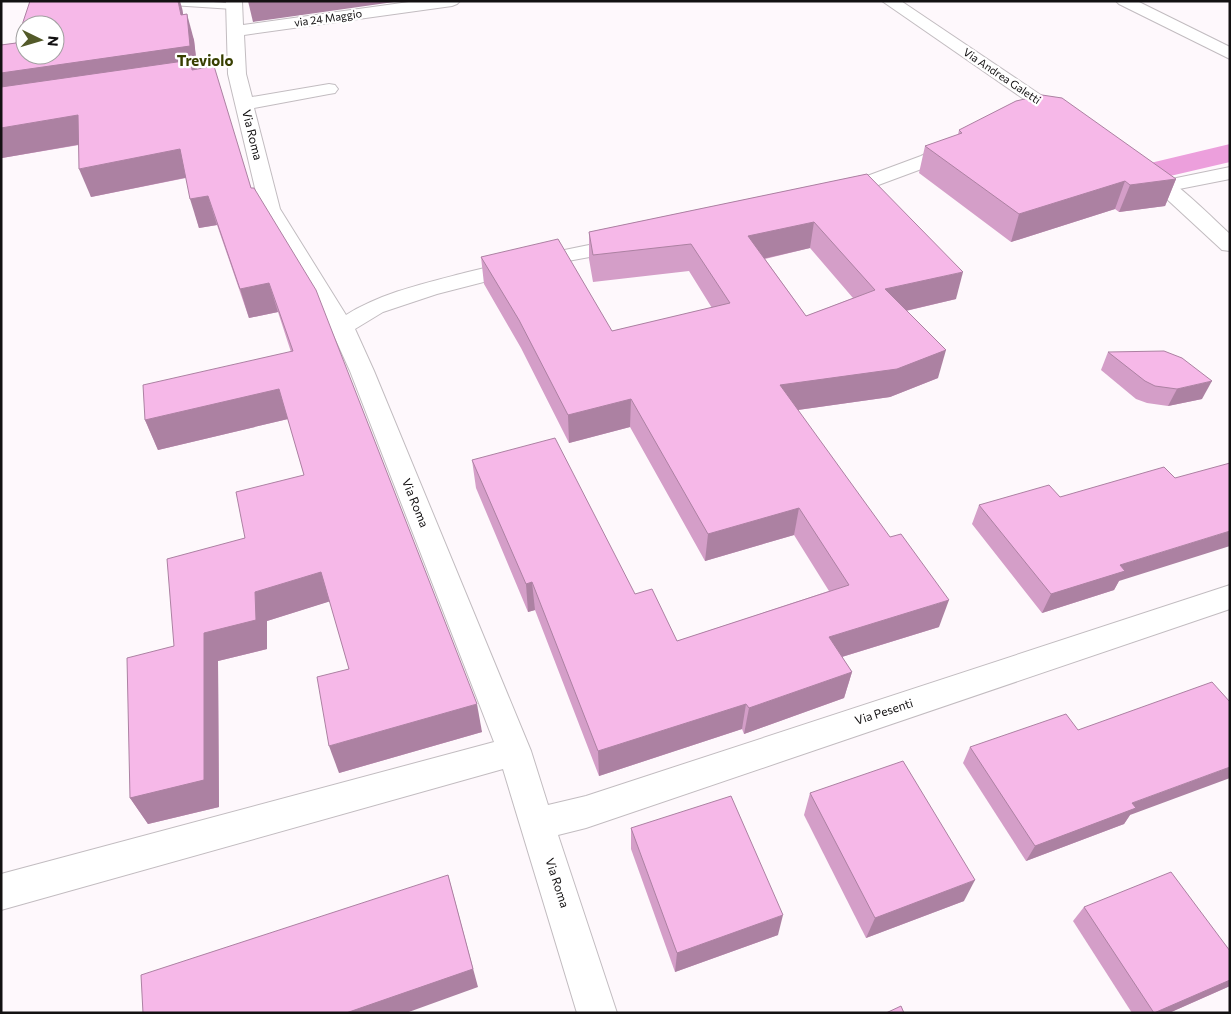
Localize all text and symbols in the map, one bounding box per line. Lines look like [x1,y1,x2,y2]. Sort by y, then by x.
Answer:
street label: via 24 Maggio [293,6,363,29]
north arrow [15,15,65,65]
text: N [45,35,62,47]
street label: Via Andrea Galetti [961,45,1044,106]
district label: Treviolo [177,51,233,69]
street label: Via Roma [240,108,266,161]
street label: Via Roma [400,476,432,529]
street label: Via Pesenti [853,695,914,727]
street label: Via Roma [543,856,573,909]

